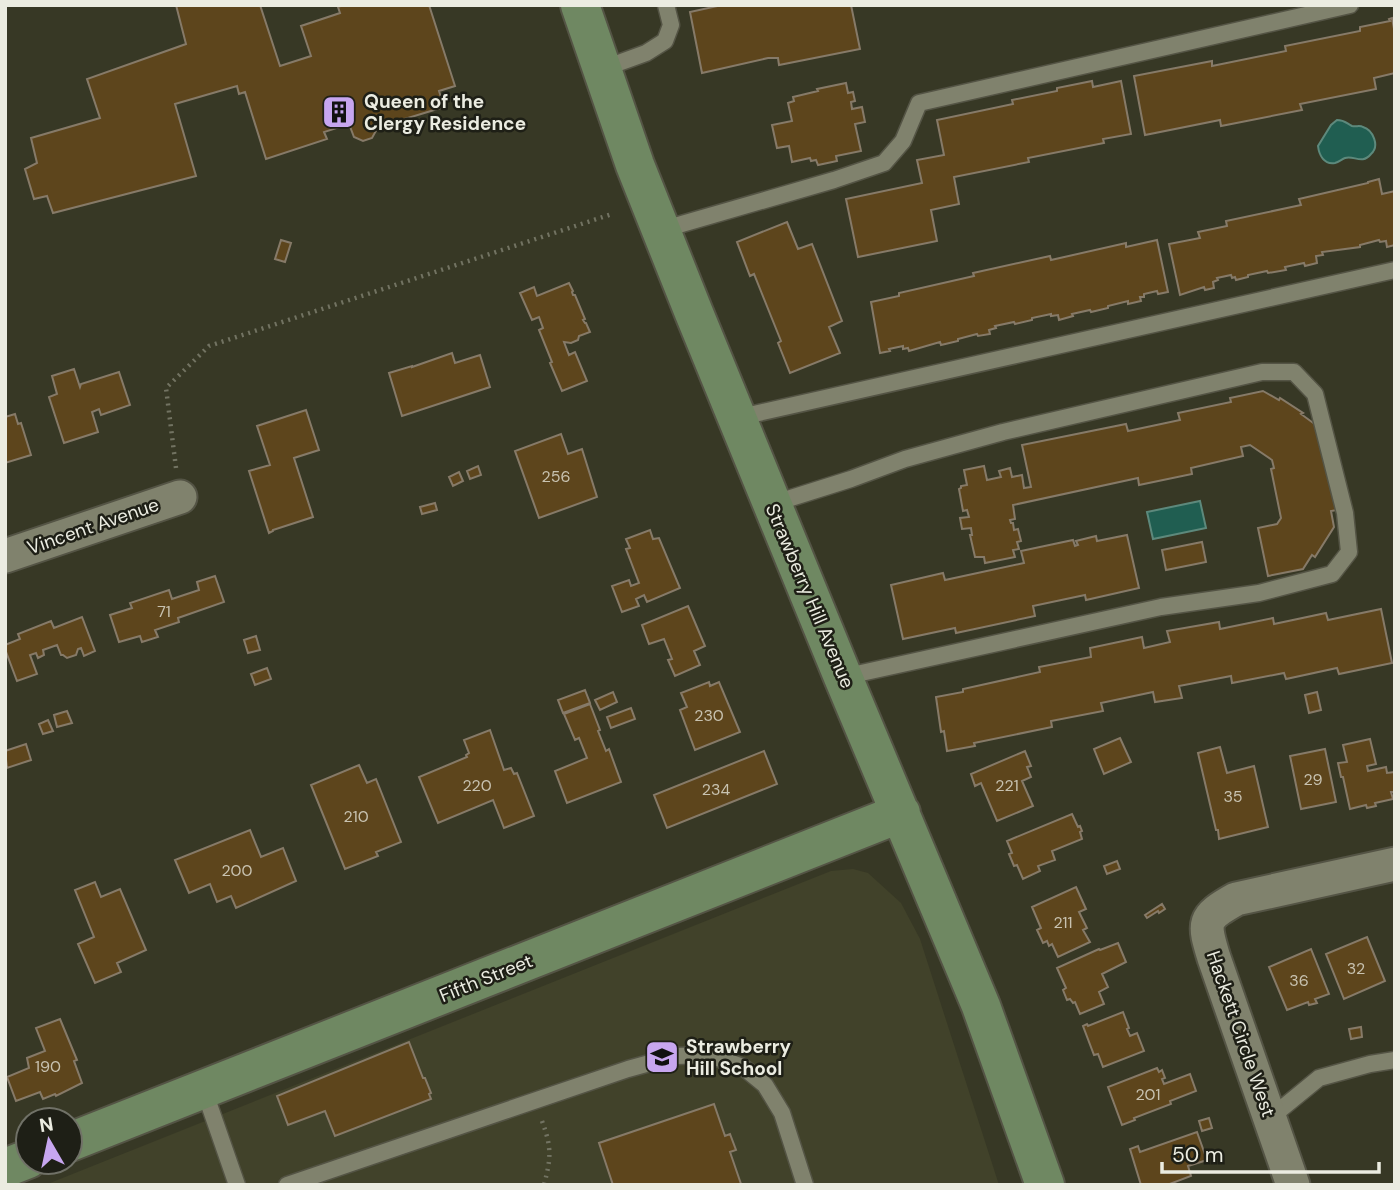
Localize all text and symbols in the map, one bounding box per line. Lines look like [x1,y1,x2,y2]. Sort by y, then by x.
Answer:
place label: Queen of the Clergy Residence [364,89,526,136]
building icon: Queen of the Clergy Residence [320,93,358,131]
house number: 256 [541,466,571,487]
street label: Vincent Avenue [24,492,162,560]
street label: Strawberry Hill Avenue [760,500,860,692]
house number: 71 [157,601,171,622]
house number: 230 [694,705,724,726]
house number: 29 [1303,769,1323,790]
house number: 220 [462,775,492,796]
house number: 221 [995,775,1019,796]
house number: 234 [702,779,730,800]
house number: 35 [1223,786,1243,807]
house number: 210 [343,806,369,827]
house number: 200 [222,860,253,881]
house number: 211 [1053,912,1073,933]
street label: Fifth Street [436,948,536,1008]
street label: Hackett Circle West [1201,948,1281,1120]
house number: 32 [1347,958,1365,979]
house number: 36 [1289,970,1309,991]
place label: Strawberry Hill School [686,1034,792,1081]
school or university icon: Strawberry Hill School [643,1038,681,1076]
house number: 190 [35,1056,61,1077]
house number: 201 [1136,1084,1161,1105]
north arrow [14,1106,84,1176]
text: N [38,1111,55,1138]
scale bar [1162,1130,1379,1174]
text: 50 m [1172,1141,1223,1169]

